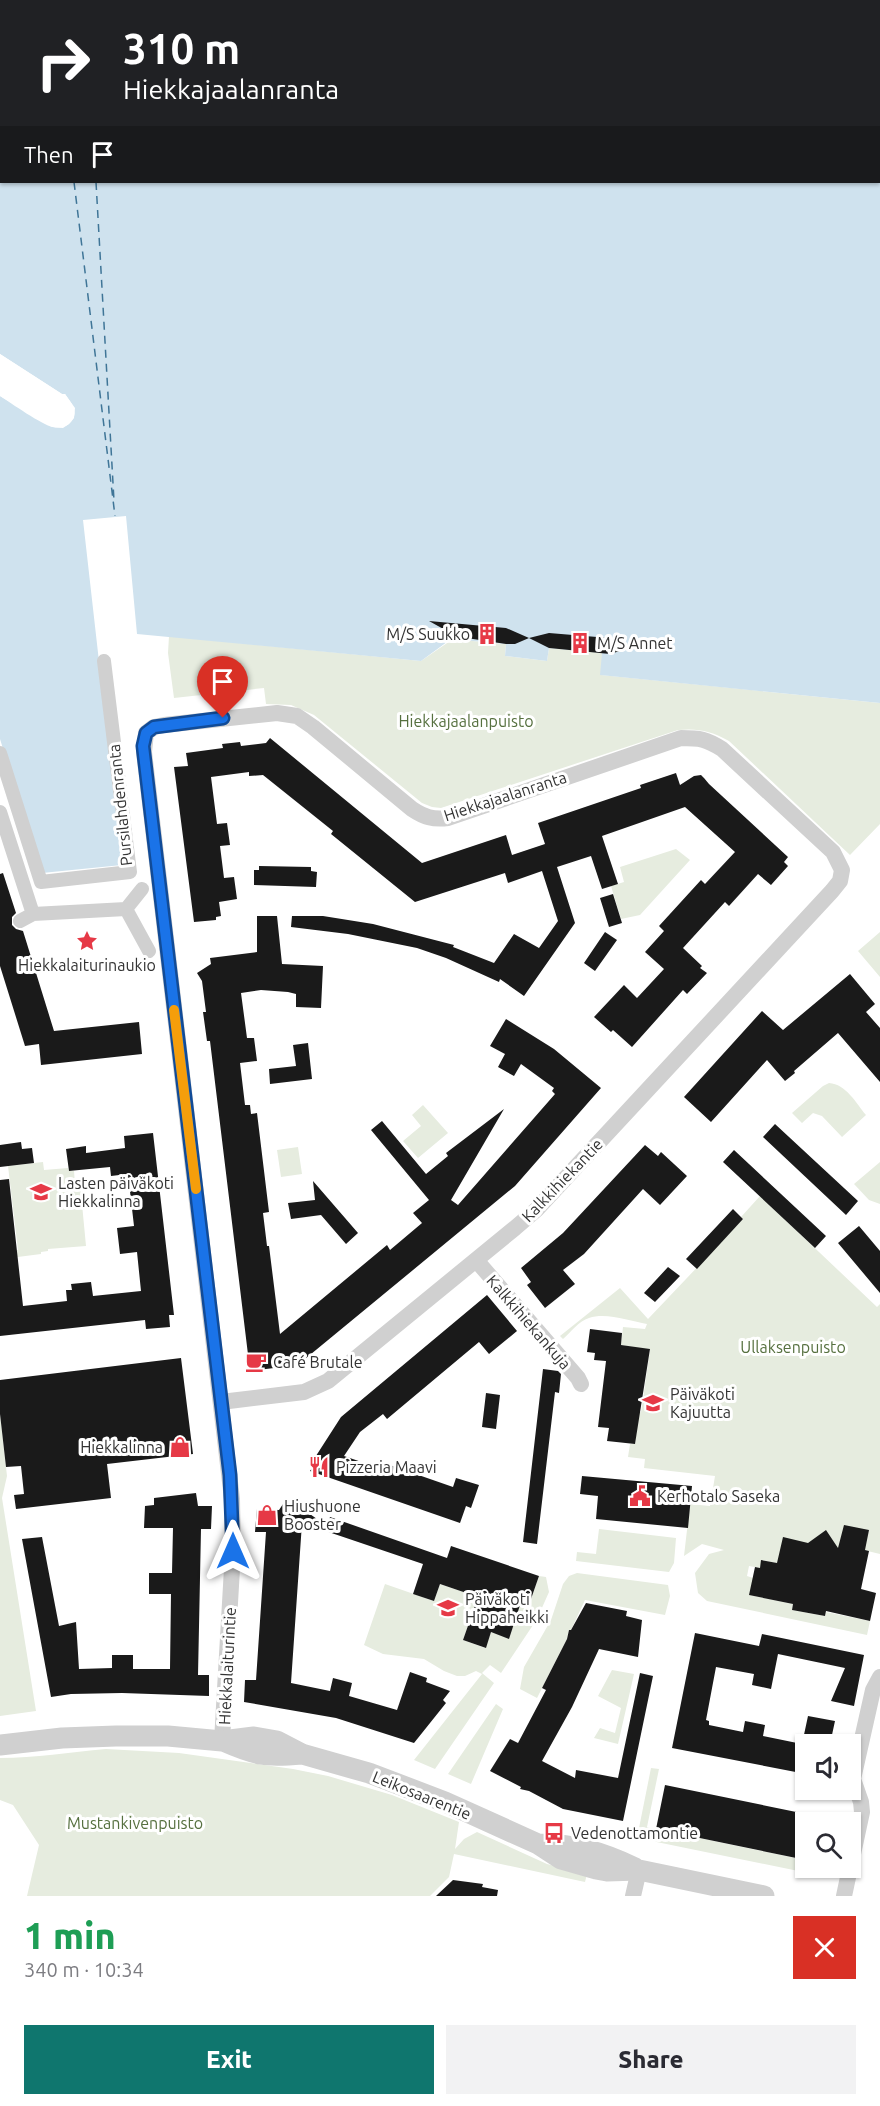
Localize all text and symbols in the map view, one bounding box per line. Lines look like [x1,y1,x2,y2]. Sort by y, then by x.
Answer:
icon: right [24,24,102,102]
text: 310 m [123,25,240,72]
text: Hiekkajaalanranta [123,74,339,104]
icon: arrive [86,138,119,171]
text: Then [24,142,74,167]
building icon: M/S Suukko [475,622,499,646]
place label: M/S Suukko [386,625,470,643]
building icon: M/S Annet [568,631,592,655]
place label: M/S Annet [597,634,673,652]
pin [197,656,248,718]
icon: arrive [206,665,239,698]
park label: Hiekkajaalanpuisto [398,712,534,730]
street label: Pursilahdenranta [105,743,135,867]
street label: Hiekkajaalanranta [441,768,569,824]
place icon: Hiekkalaiturinaukio [75,929,99,953]
place label: Hiekkalaiturinaukio [18,956,156,974]
street label: Kalkkihiekantie [518,1135,606,1225]
place label: Lasten päiväkoti Hiekkalinna [58,1174,174,1210]
school or university icon: Lasten päiväkoti Hiekkalinna [29,1180,53,1204]
street label: Kalkkihiekankuja [483,1271,575,1373]
park label: Ullaksenpuisto [740,1338,846,1356]
cafe icon: Café Brutale [244,1350,268,1374]
place label: Café Brutale [273,1353,363,1371]
place label: Päiväkoti Kajuutta [670,1385,735,1421]
school or university icon: Päiväkoti Kajuutta [641,1391,665,1415]
shop icon: Hiekkalinna [168,1435,192,1459]
place label: Hiekkalinna [80,1438,163,1456]
restaurant icon: Pizzeria Maavi [307,1455,331,1479]
place label: Pizzeria Maavi [336,1458,437,1476]
public building icon: Kerhotalo Saseka [628,1484,652,1508]
place label: Kerhotalo Saseka [657,1487,780,1505]
place label: Hiushuone Booster [284,1497,361,1533]
shop icon: Hiushuone Booster [255,1503,279,1527]
position arrow [201,1519,265,1583]
place label: Päiväkoti Hippaheikki [465,1590,549,1626]
school or university icon: Päiväkoti Hippaheikki [436,1596,460,1620]
street label: Hiekkalaiturintie [215,1607,239,1725]
map controls [795,1734,861,1878]
button: sound [795,1734,861,1800]
street label: Leikosaarentie [370,1767,474,1823]
button: search [795,1812,861,1878]
park label: Mustankivenpuisto [67,1814,203,1832]
bus stop icon: Vedenottamontie [542,1821,566,1845]
place label: Vedenottamontie [571,1824,698,1842]
text: 1 min [24,1915,116,1956]
button: close [793,1916,856,1979]
text: 340 m · 10:34 [24,1958,144,1981]
button: Exit [24,2025,434,2094]
button: Share [446,2025,856,2094]

